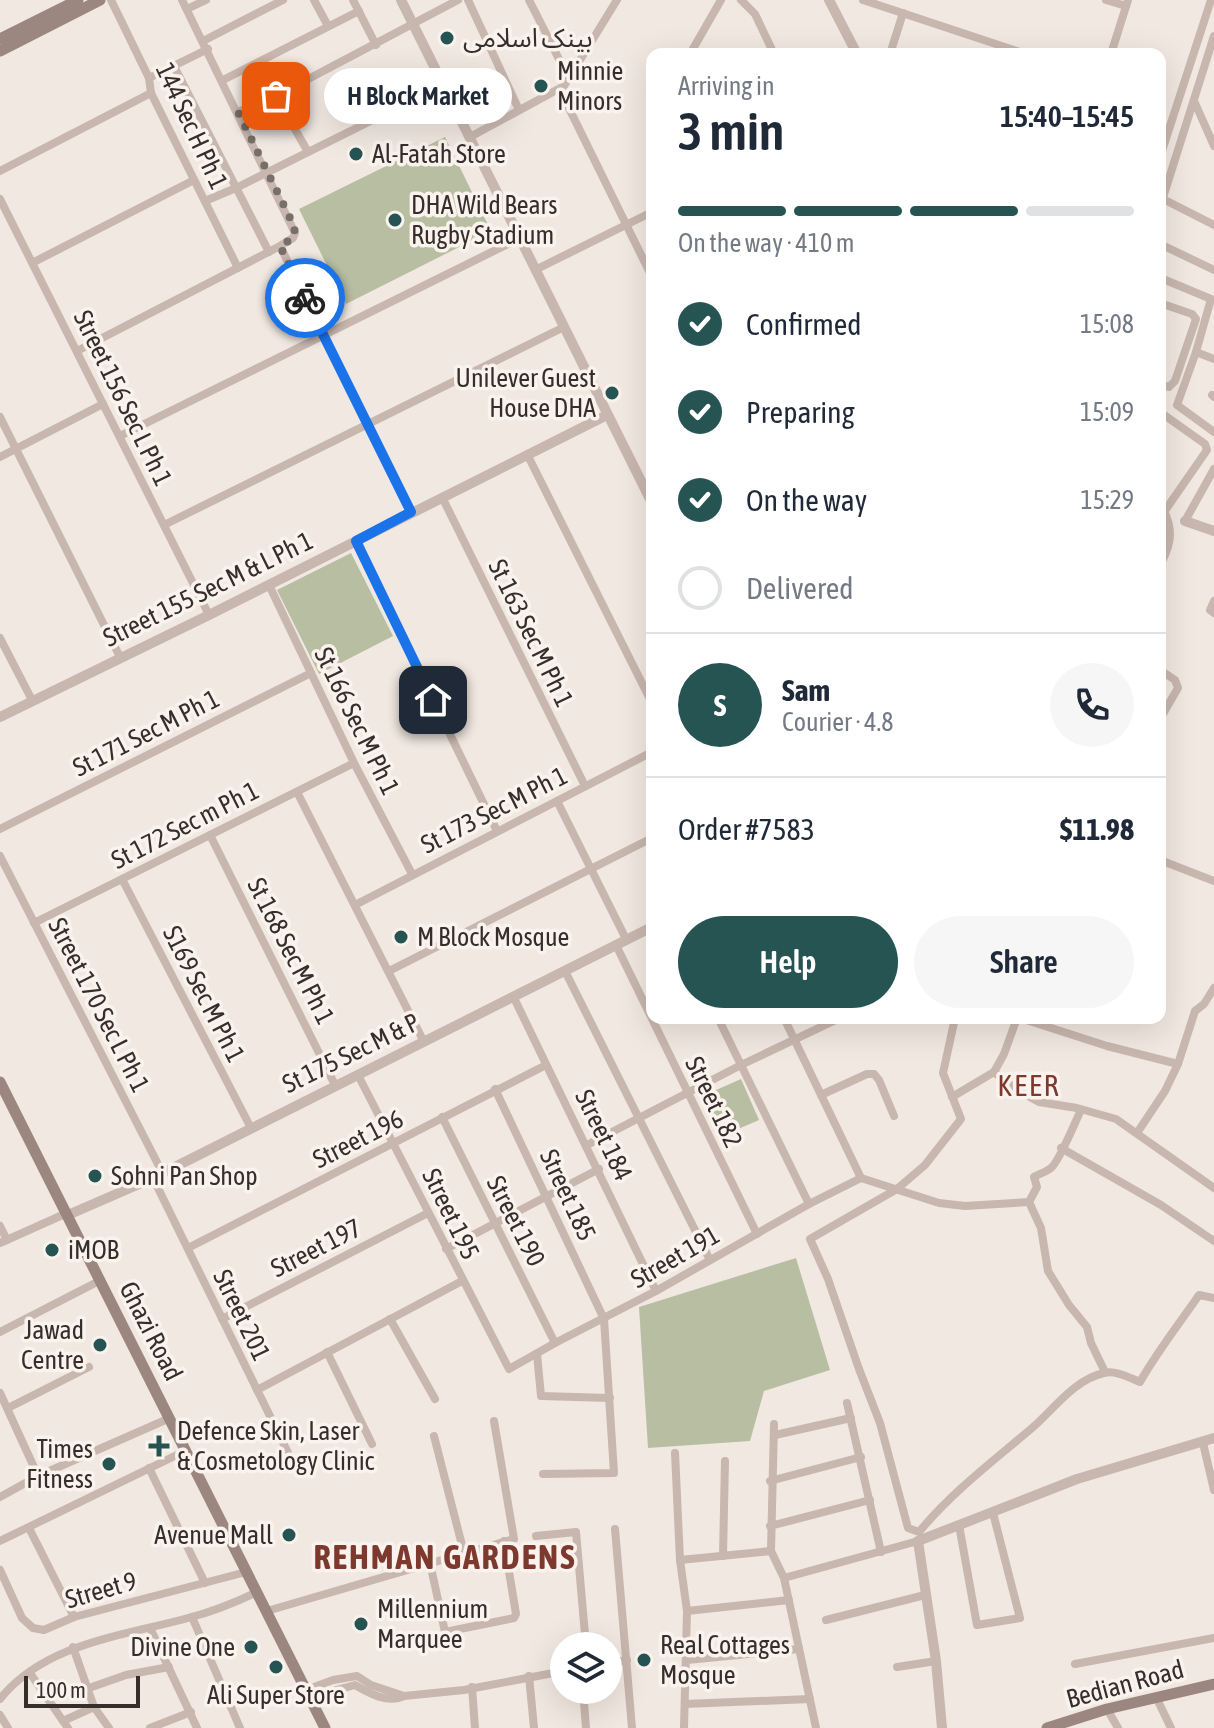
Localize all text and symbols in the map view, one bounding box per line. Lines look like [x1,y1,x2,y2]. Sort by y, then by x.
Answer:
place label: بینک اسلامی [463,23,592,53]
marker: بینک اسلامی [438,29,456,47]
place label: Minnie Minors [557,56,623,116]
street label: 144 Sec H Ph 1 [150,58,234,194]
pin [242,62,310,130]
callout: H Block Market [324,68,512,124]
text: Arriving in [678,71,775,101]
icon: bag [254,74,298,118]
marker: Minnie Minors [532,77,550,95]
text: H Block Market [347,81,489,111]
text: 15:40–15:45 [1000,99,1134,133]
text: 3 min [678,101,784,161]
place label: Al-Fatah Store [372,139,506,169]
marker: Al-Fatah Store [347,145,365,163]
place label: DHA Wild Bears Rugby Stadium [411,190,557,250]
marker: DHA Wild Bears Rugby Stadium [386,211,404,229]
text: On the way · 410 m [678,228,855,258]
courier [265,258,345,338]
icon: bike [283,276,327,320]
icon: check [678,302,722,346]
street label: Street 156 Sec L Ph 1 [68,305,178,491]
text: Confirmed [746,307,861,341]
text: 15:08 [1080,309,1134,339]
place label: Unilever Guest House DHA [456,363,596,423]
marker: Unilever Guest House DHA [603,384,621,402]
icon: check [678,390,722,434]
text: Preparing [746,395,855,429]
text: 15:09 [1080,397,1134,427]
icon: check [678,478,722,522]
text: On the way [746,483,867,517]
text: 15:29 [1080,485,1134,515]
street label: Street 155 Sec M & L Ph 1 [98,525,318,653]
street label: St 163 Sec M Ph 1 [482,554,580,712]
text: Delivered [746,571,854,605]
street label: St 166 Sec M Ph 1 [308,642,406,800]
button: phone [1050,663,1134,747]
pin [399,666,467,734]
text: Sam [782,673,830,707]
icon: home [411,678,455,722]
street label: St 171 Sec M Ph 1 [68,683,224,783]
text: S [714,688,726,722]
text: Courier · 4.8 [782,707,893,737]
street label: St 173 Sec M Ph 1 [416,760,572,860]
street label: St 172 Sec m Ph 1 [106,775,264,875]
text: Order #7583 [678,812,815,846]
text: $11.98 [1060,812,1134,846]
street label: St 168 Sec M Ph 1 [241,873,341,1029]
street label: Street 170 Sec L Ph 1 [42,913,156,1097]
button: Help [678,916,898,1008]
button: Share [914,916,1134,1008]
street label: S169 Sec M Ph 1 [157,921,251,1067]
place label: M Block Mosque [417,922,569,952]
marker: M Block Mosque [392,928,410,946]
street label: St 175 Sec M & P [278,1007,424,1099]
street label: Street 182 [679,1052,749,1152]
district label: KEER [997,1068,1061,1102]
street label: Street 184 [569,1085,639,1185]
street label: Street 196 [308,1104,408,1174]
street label: Street 185 [534,1145,602,1245]
place label: Sohni Pan Shop [111,1161,257,1191]
street label: Street 195 [416,1164,486,1264]
marker: Sohni Pan Shop [86,1167,104,1185]
street label: Street 190 [481,1171,551,1271]
street label: Street 197 [266,1213,366,1283]
street label: Street 191 [625,1220,725,1294]
place label: iMOB [68,1235,120,1265]
marker: iMOB [43,1241,61,1259]
street label: Street 201 [207,1265,277,1365]
street label: Ghazi Road [113,1277,189,1385]
place label: Jawad Centre [21,1315,84,1375]
marker: Jawad Centre [91,1336,109,1354]
place label: Defence Skin, Laser & Cosmetology Clinic [177,1416,375,1476]
place label: Times Fitness [26,1434,93,1494]
marker: Defence Skin, Laser & Cosmetology Clinic [148,1435,170,1457]
marker: Times Fitness [100,1455,118,1473]
place label: Avenue Mall [154,1520,273,1550]
marker: Avenue Mall [280,1526,298,1544]
district label: REHMAN GARDENS [314,1537,576,1576]
street label: Street 9 [62,1566,140,1614]
place label: Millennium Marquee [377,1594,488,1654]
marker: Millennium Marquee [352,1615,370,1633]
place label: Real Cottages Mosque [660,1630,790,1690]
place label: Divine One [130,1632,235,1662]
map controls [550,1632,622,1704]
button: layers [550,1632,622,1704]
marker: Divine One [242,1638,260,1656]
marker: Real Cottages Mosque [635,1651,653,1669]
street label: Bedian Road [1063,1654,1187,1714]
marker: Ali Super Store [267,1658,285,1676]
scale bar [24,1672,140,1708]
text: 100 m [36,1677,86,1703]
place label: Ali Super Store [207,1680,345,1710]

